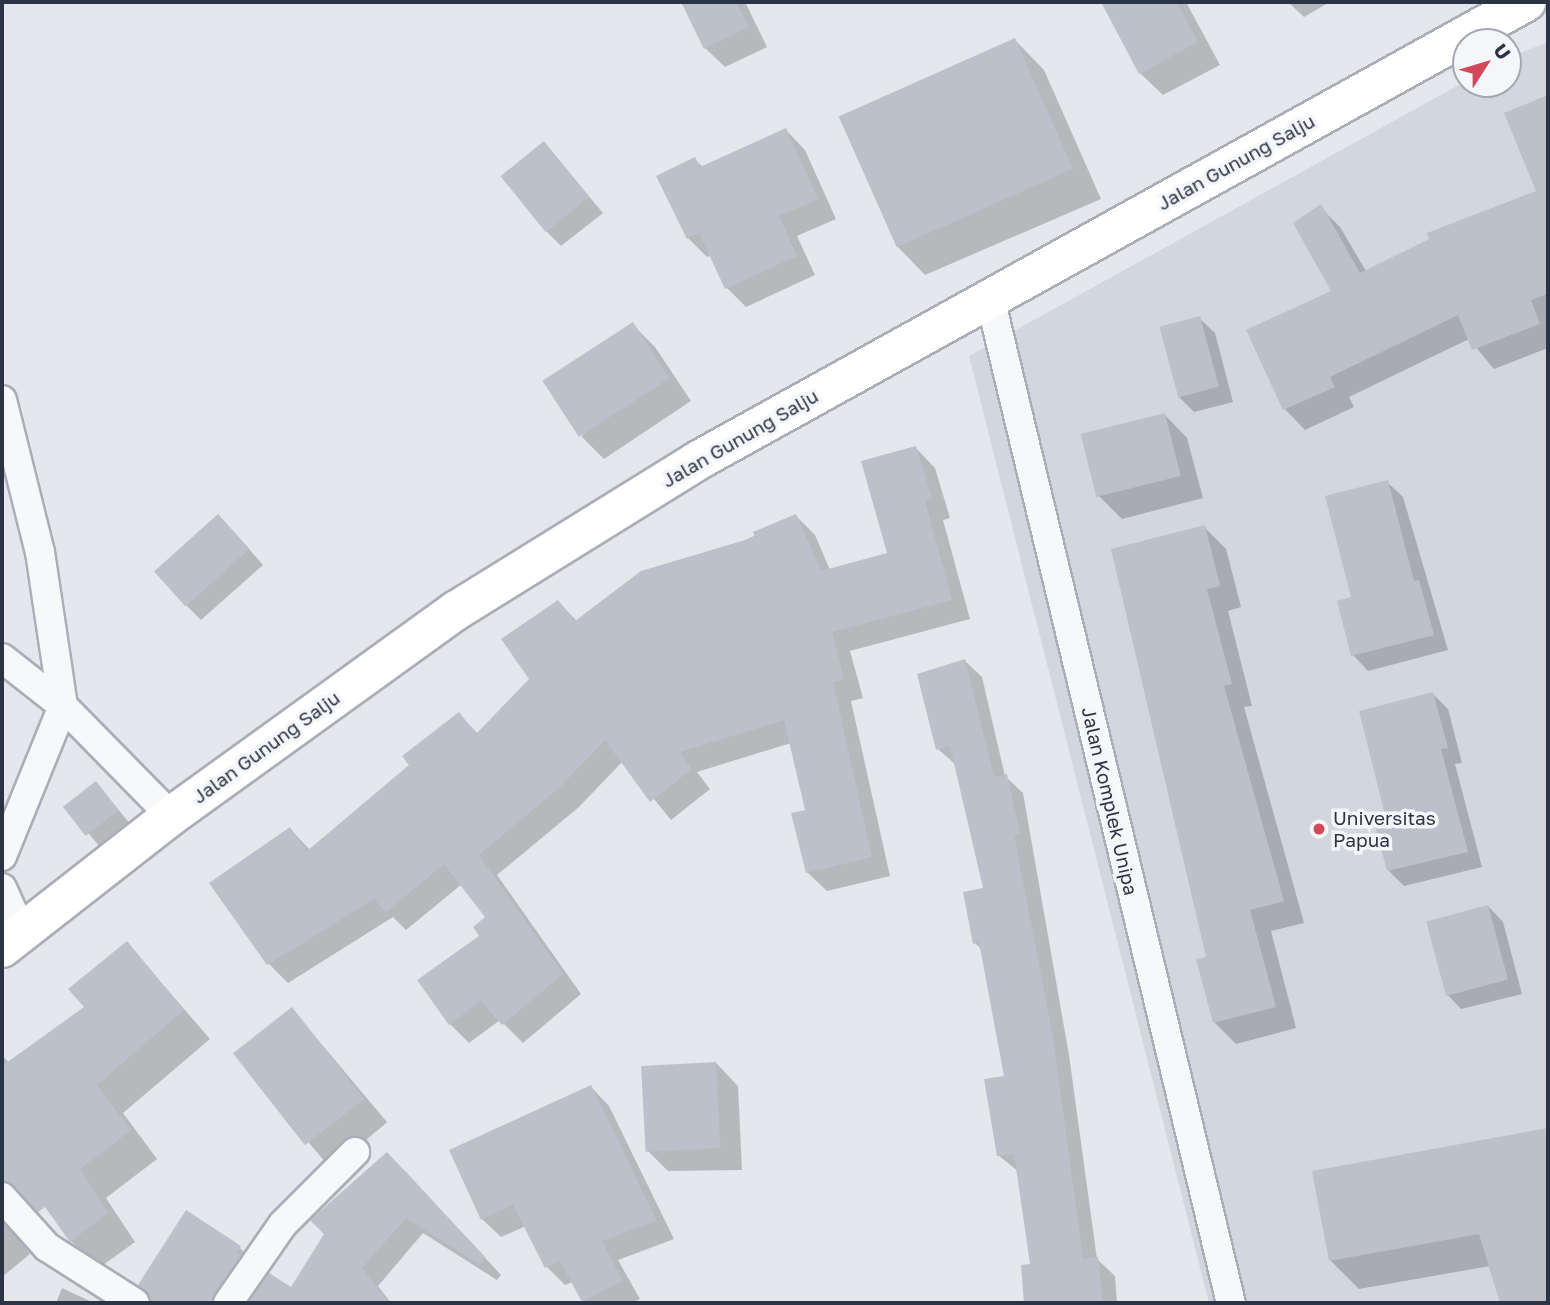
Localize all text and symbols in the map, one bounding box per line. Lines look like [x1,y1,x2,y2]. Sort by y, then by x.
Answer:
north arrow [1452,28,1522,98]
text: U [1489,39,1516,64]
street label: Jalan Gunung Salju [1153,109,1319,215]
street label: Jalan Gunung Salju [658,384,822,492]
street label: Jalan Gunung Salju [188,686,344,808]
street label: Jalan Komplek Unipa [1077,705,1143,897]
place label: Universitas Papua [1333,807,1436,851]
marker: Universitas Papua [1311,821,1327,837]

